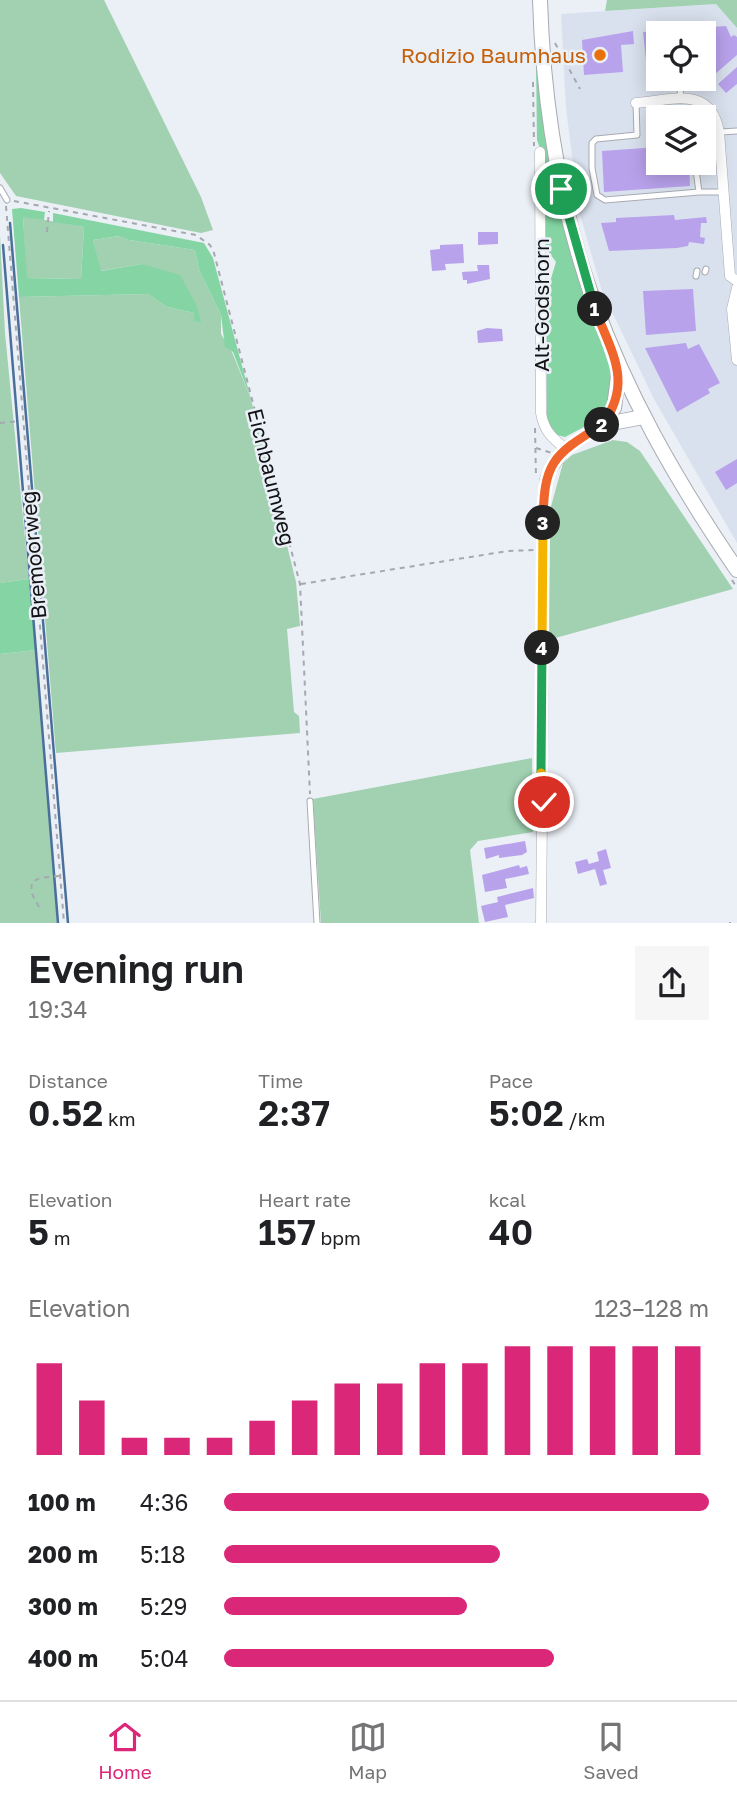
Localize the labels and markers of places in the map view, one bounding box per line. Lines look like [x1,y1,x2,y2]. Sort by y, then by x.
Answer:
place label: Rodizio Baumhaus [401,42,586,68]
marker: Rodizio Baumhaus [592,47,608,63]
pin [531,159,591,219]
pin: 1 [578,292,612,326]
pin: 2 [584,408,620,442]
pin: 3 [526,505,560,540]
pin: 4 [524,630,560,666]
pin [514,772,574,832]

